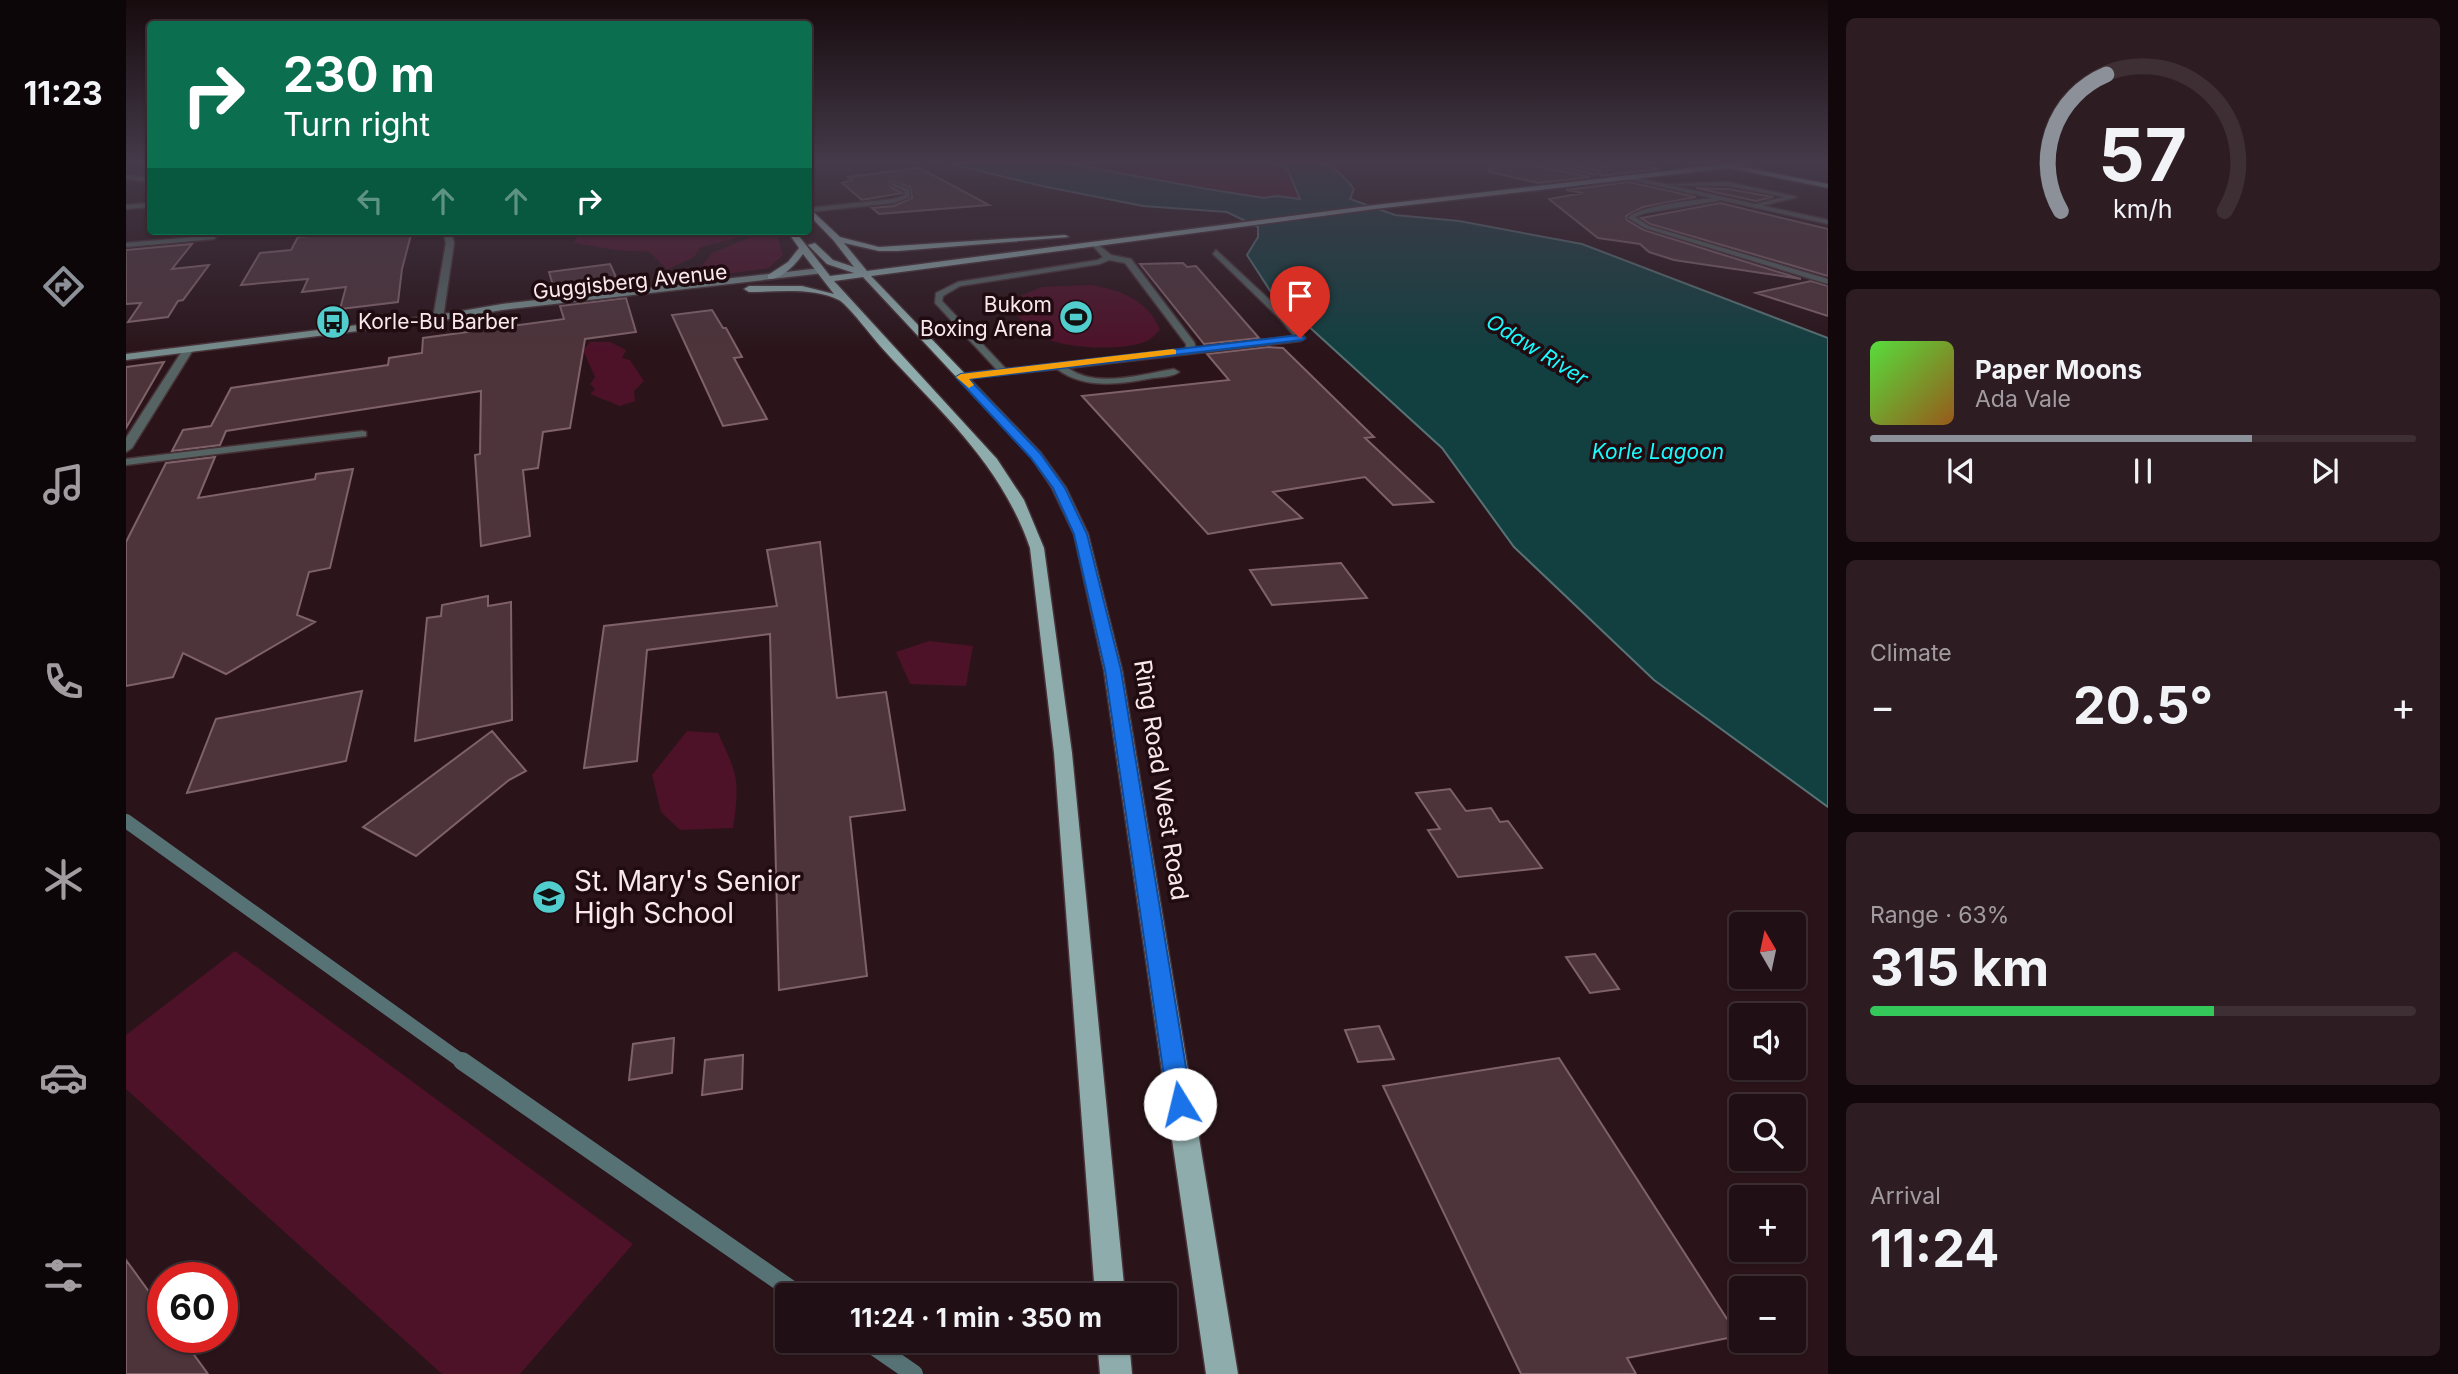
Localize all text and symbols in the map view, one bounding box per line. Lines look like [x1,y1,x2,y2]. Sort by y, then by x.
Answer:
text: 230 m [283,45,435,104]
icon: right [168,49,259,140]
text: 11:23 [23,74,103,113]
text: Turn right [283,105,430,144]
text: 57 [2099,110,2187,199]
icon: left [351,182,389,220]
icon: ahead [424,182,462,220]
icon: ahead [497,182,535,220]
icon: right [570,182,608,220]
text: km/h [2113,193,2173,223]
street label: Guggisberg Avenue [532,259,728,304]
icon: directions [39,262,88,311]
pin [1270,266,1330,338]
icon: arrive [1281,277,1319,315]
place label: Bukom Boxing Arena [920,292,1052,341]
sports icon: Bukom Boxing Arena [1057,298,1095,336]
bus stop icon: Korle-Bu Barber [314,303,352,341]
place label: Korle-Bu Barber [358,309,518,334]
water label: Odaw River [1482,309,1594,391]
text: Paper Moons [1975,354,2142,385]
text: Ada Vale [1975,385,2071,413]
water label: Korle Lagoon [1592,439,1724,464]
icon: previous [1942,452,1980,490]
icon: pause [2124,452,2162,490]
icon: next [2306,452,2344,490]
icon: music [39,460,88,509]
text: Climate [1870,639,1952,667]
icon: phone [39,657,88,706]
street label: Ring Road West Road [1128,658,1195,902]
text: 20.5° [2073,674,2213,737]
text: − [1870,683,1895,729]
text: + [2391,683,2416,729]
icon: climate [39,855,88,904]
place label: St. Mary's Senior High School [574,864,801,930]
school or university icon: St. Mary's Senior High School [530,878,568,916]
text: Range · 63% [1870,901,2009,929]
north arrow [1729,912,1806,989]
map controls [1729,912,1806,1353]
text: 315 km [1870,936,2049,999]
button: sound [1729,1003,1806,1080]
icon: car [39,1053,88,1102]
position arrow [1143,1067,1217,1141]
button: search [1729,1094,1806,1171]
text: Arrival [1870,1182,1941,1210]
button: + [1729,1185,1806,1262]
text: 11:24 [1870,1217,1999,1280]
icon: filters [39,1251,88,1300]
speed limit sign: 60 [147,1262,238,1353]
button: − [1729,1276,1806,1353]
text: 11:24 · 1 min · 350 m [850,1302,1102,1333]

